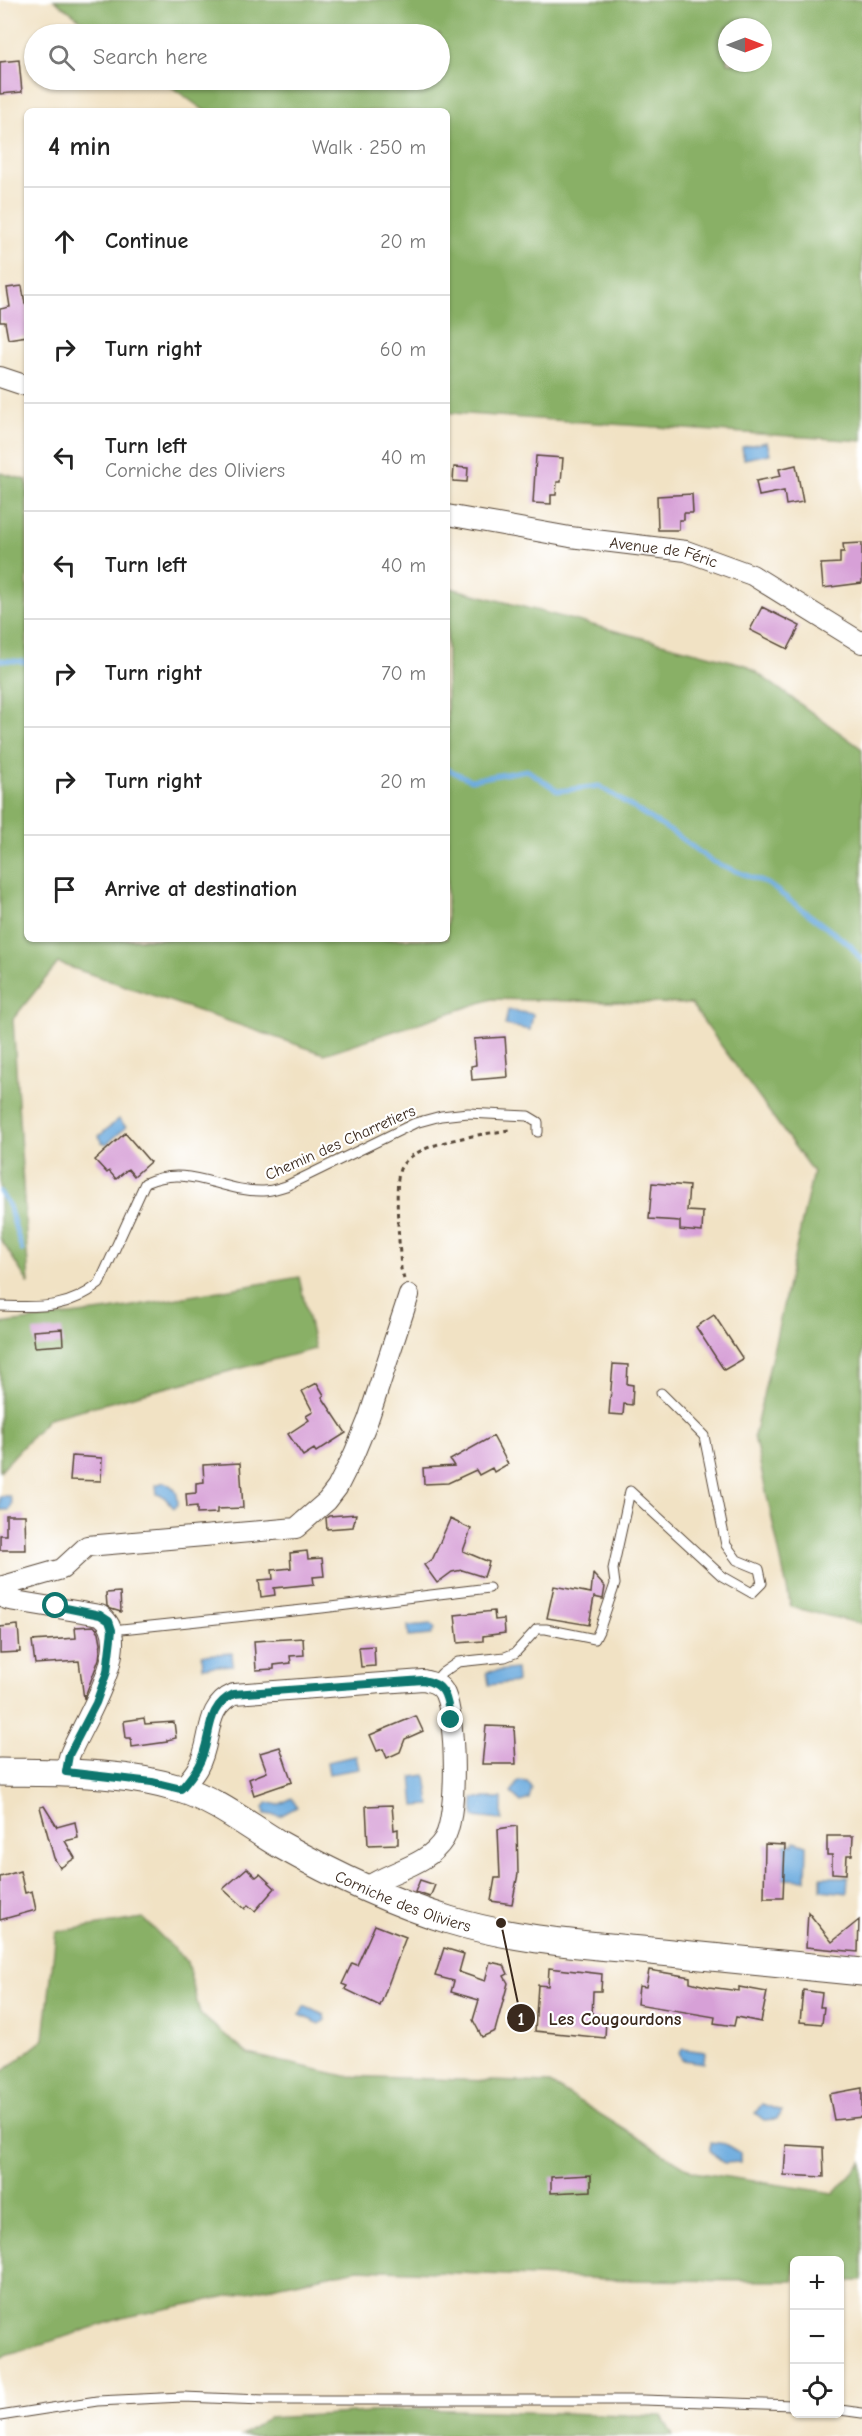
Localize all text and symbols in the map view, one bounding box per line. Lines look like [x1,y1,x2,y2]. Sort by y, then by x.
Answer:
north arrow [718,18,772,72]
search box [24,24,450,90]
icon: search [45,41,78,74]
text: Search here [93,44,208,70]
text: 4 min [48,132,111,162]
text: Walk · 250 m [312,136,426,159]
icon: ahead [48,225,81,258]
text: Continue [105,228,188,254]
text: 20 m [380,230,426,253]
icon: right [48,333,81,366]
text: Turn right [105,336,202,362]
text: 60 m [380,338,426,361]
text: Turn left [105,433,187,459]
icon: left [48,441,81,474]
text: 40 m [381,446,426,469]
text: Corniche des Oliviers [105,459,285,482]
street label: Avenue de Féric [609,534,720,572]
icon: left [48,549,81,582]
text: Turn left [105,552,187,578]
text: 40 m [381,554,426,577]
icon: right [48,657,81,690]
text: Turn right [105,660,202,686]
text: 70 m [381,662,426,685]
icon: right [48,765,81,798]
text: Turn right [105,768,202,794]
text: 20 m [380,770,426,793]
icon: arrive [48,873,81,906]
text: Arrive at destination [105,876,297,902]
street label: Chemin des Charretiers [263,1102,418,1184]
route start [42,1592,68,1618]
route end [437,1706,463,1732]
street label: Corniche des Oliviers [332,1867,473,1936]
callout: Les Cougourdons [506,2000,693,2036]
text: 1 [517,2009,525,2030]
text: Les Cougourdons [549,2009,682,2030]
map controls [790,2256,844,2418]
button: + [790,2256,844,2310]
button: − [790,2310,844,2364]
button: locate [790,2364,844,2418]

